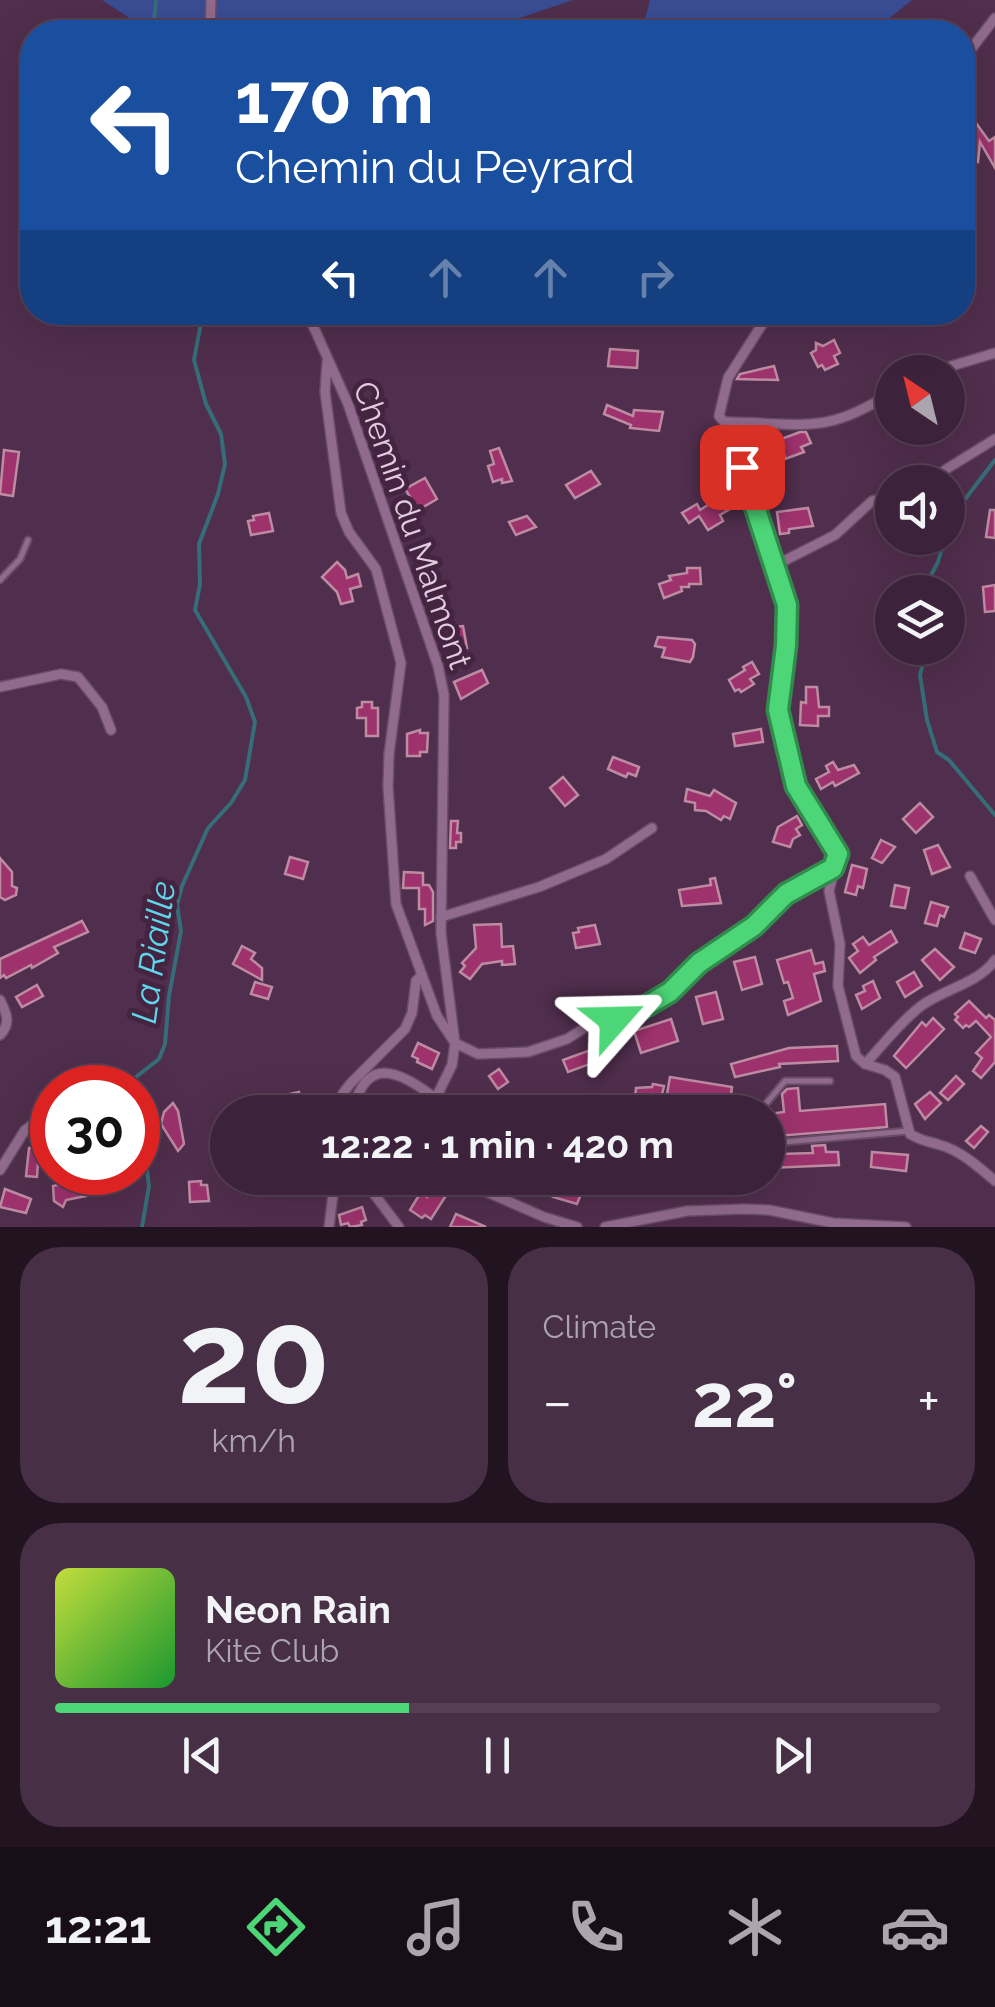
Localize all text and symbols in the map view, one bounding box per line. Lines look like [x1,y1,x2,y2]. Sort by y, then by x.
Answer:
text: 170 m [235,57,434,139]
icon: left [70,60,200,190]
text: Chemin du Peyrard [235,141,635,194]
icon: left [313,250,368,305]
icon: ahead [418,250,473,305]
icon: ahead [523,250,578,305]
icon: right [628,250,683,305]
north arrow [875,355,965,445]
map controls [875,355,965,665]
street label: Chemin du Malmont [346,376,480,674]
pin [700,425,785,510]
icon: arrive [715,440,770,495]
button: sound [875,465,965,555]
button: layers [875,575,965,665]
water label: La Riaille [123,878,183,1026]
position arrow [562,968,666,1072]
speed limit sign: 30 [30,1065,160,1195]
text: 12:22 · 1 min · 420 m [321,1122,674,1167]
text: 20 [177,1281,330,1433]
text: Climate [543,1308,656,1345]
text: 22° [692,1356,797,1445]
text: − [543,1369,572,1434]
text: + [917,1369,940,1434]
text: km/h [212,1422,296,1459]
text: Neon Rain [205,1587,391,1632]
text: Kite Club [205,1632,339,1669]
icon: previous [175,1728,230,1783]
icon: pause [470,1728,525,1783]
icon: next [765,1728,820,1783]
icon: directions [241,1892,311,1962]
icon: music [401,1892,471,1962]
icon: phone [561,1892,631,1962]
icon: climate [720,1892,790,1962]
icon: car [880,1892,950,1962]
text: 12:21 [45,1901,151,1954]

